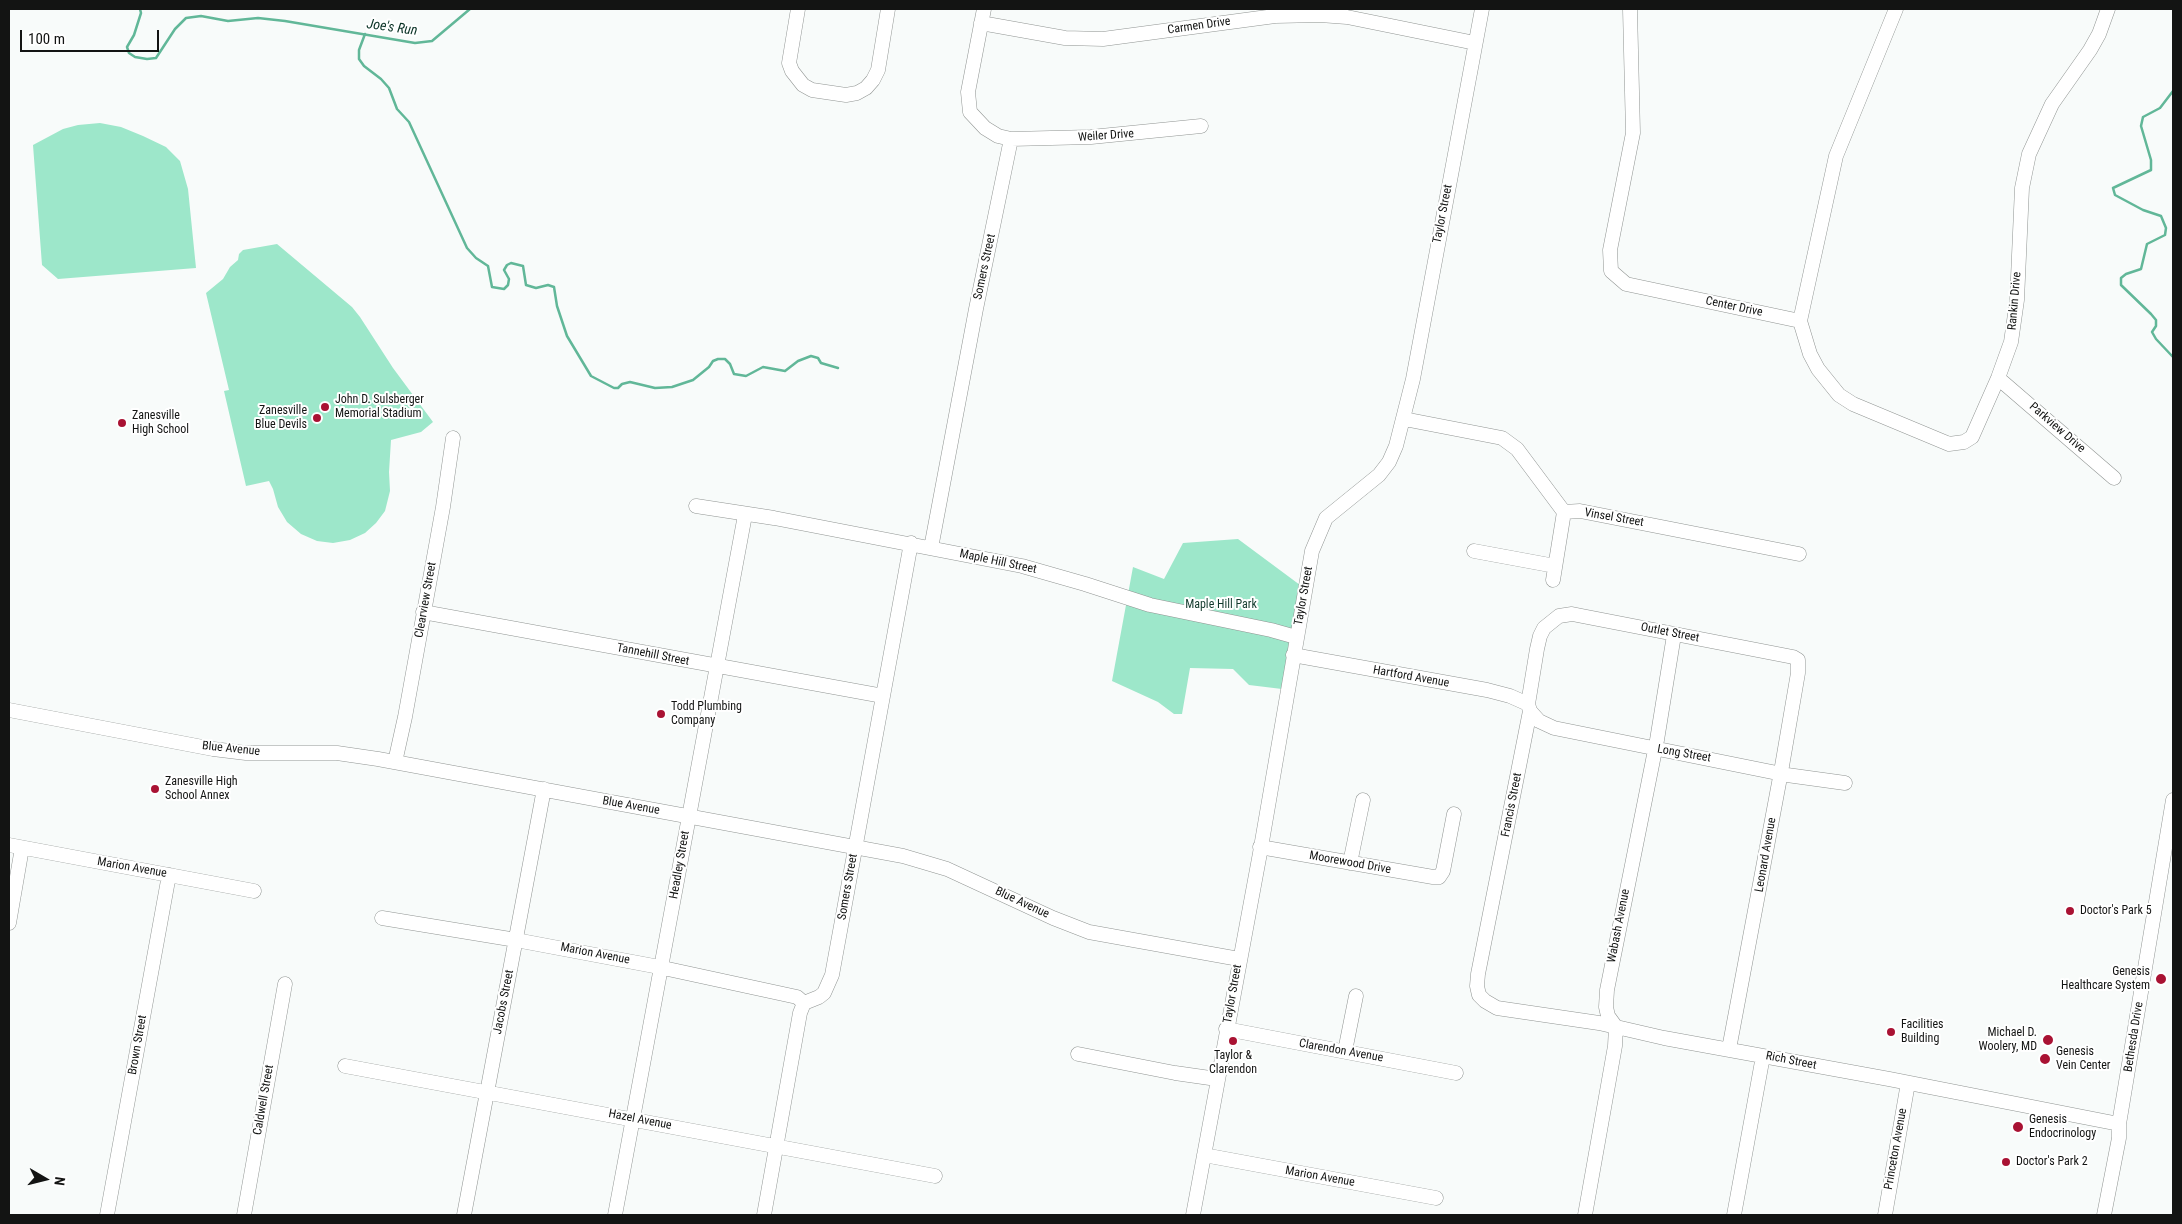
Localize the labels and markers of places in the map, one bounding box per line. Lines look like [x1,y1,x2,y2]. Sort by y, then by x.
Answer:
place label: John D. Sulsberger Memorial Stadium [335,393,424,421]
marker: John D. Sulsberger Memorial Stadium [319,401,331,413]
place label: Zanesville Blue Devils [255,404,307,432]
place label: Zanesville High School [132,409,189,437]
marker: Zanesville Blue Devils [311,412,323,424]
marker: Zanesville High School [116,417,128,429]
place label: Todd Plumbing Company [671,700,742,728]
marker: Todd Plumbing Company [655,708,667,720]
place label: Zanesville High School Annex [165,775,238,803]
marker: Zanesville High School Annex [149,783,161,795]
place label: Doctor's Park 5 [2080,904,2152,918]
marker: Doctor's Park 5 [2064,905,2076,917]
place label: Genesis Healthcare System [2061,965,2150,993]
marker: Genesis Healthcare System [2154,972,2168,986]
place label: Facilities Building [1901,1018,1944,1046]
marker: Facilities Building [1885,1026,1897,1038]
place label: Michael D. Woolery, MD [1978,1026,2037,1054]
marker: Michael D. Woolery, MD [2041,1033,2055,1047]
marker: Taylor & Clarendon [1227,1035,1239,1047]
place label: Genesis Vein Center [2056,1045,2110,1073]
place label: Taylor & Clarendon [1209,1049,1257,1077]
marker: Genesis Vein Center [2038,1052,2052,1066]
place label: Genesis Endocrinology [2029,1113,2096,1141]
marker: Genesis Endocrinology [2011,1120,2025,1134]
place label: Doctor's Park 2 [2016,1155,2088,1169]
marker: Doctor's Park 2 [2000,1156,2012,1168]

